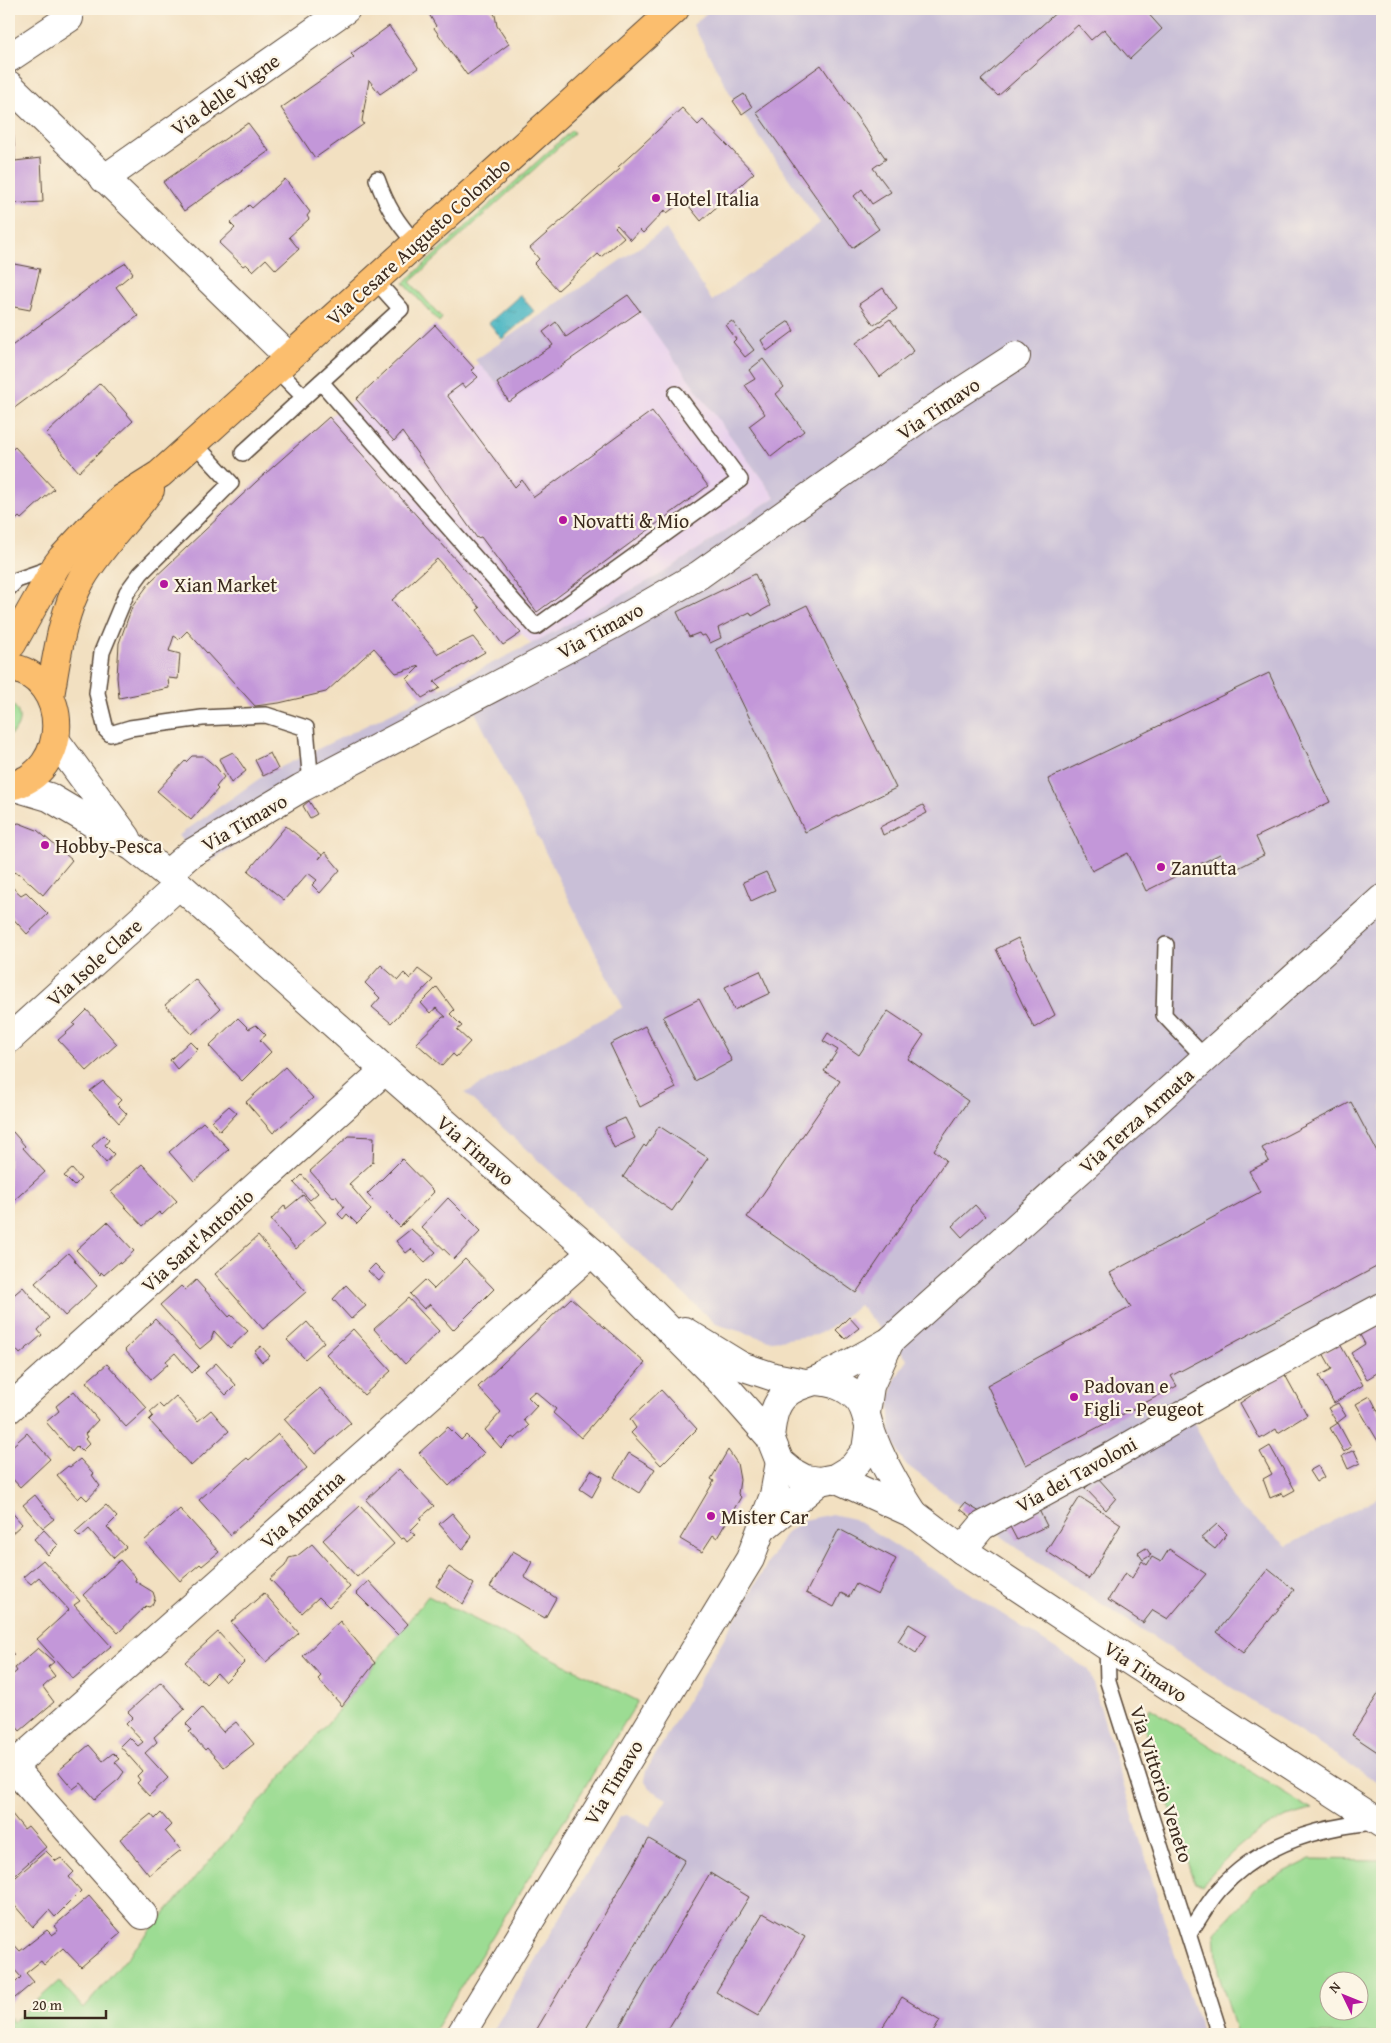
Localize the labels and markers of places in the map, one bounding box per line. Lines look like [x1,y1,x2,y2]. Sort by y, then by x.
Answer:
place label: Hotel Italia [666,184,760,213]
marker: Hotel Italia [650,192,662,204]
place label: Novatti & Mio [573,506,689,535]
marker: Novatti & Mio [557,514,569,526]
place label: Xian Market [174,570,277,599]
marker: Xian Market [158,578,170,590]
place label: Hobby-Pesca [55,831,163,860]
marker: Hobby-Pesca [39,839,51,851]
place label: Zanutta [1171,853,1237,882]
marker: Zanutta [1155,861,1167,873]
place label: Padovan e Figli - Peugeot [1084,1371,1204,1423]
marker: Padovan e Figli - Peugeot [1068,1391,1080,1403]
place label: Mister Car [721,1502,809,1531]
marker: Mister Car [705,1510,717,1522]

